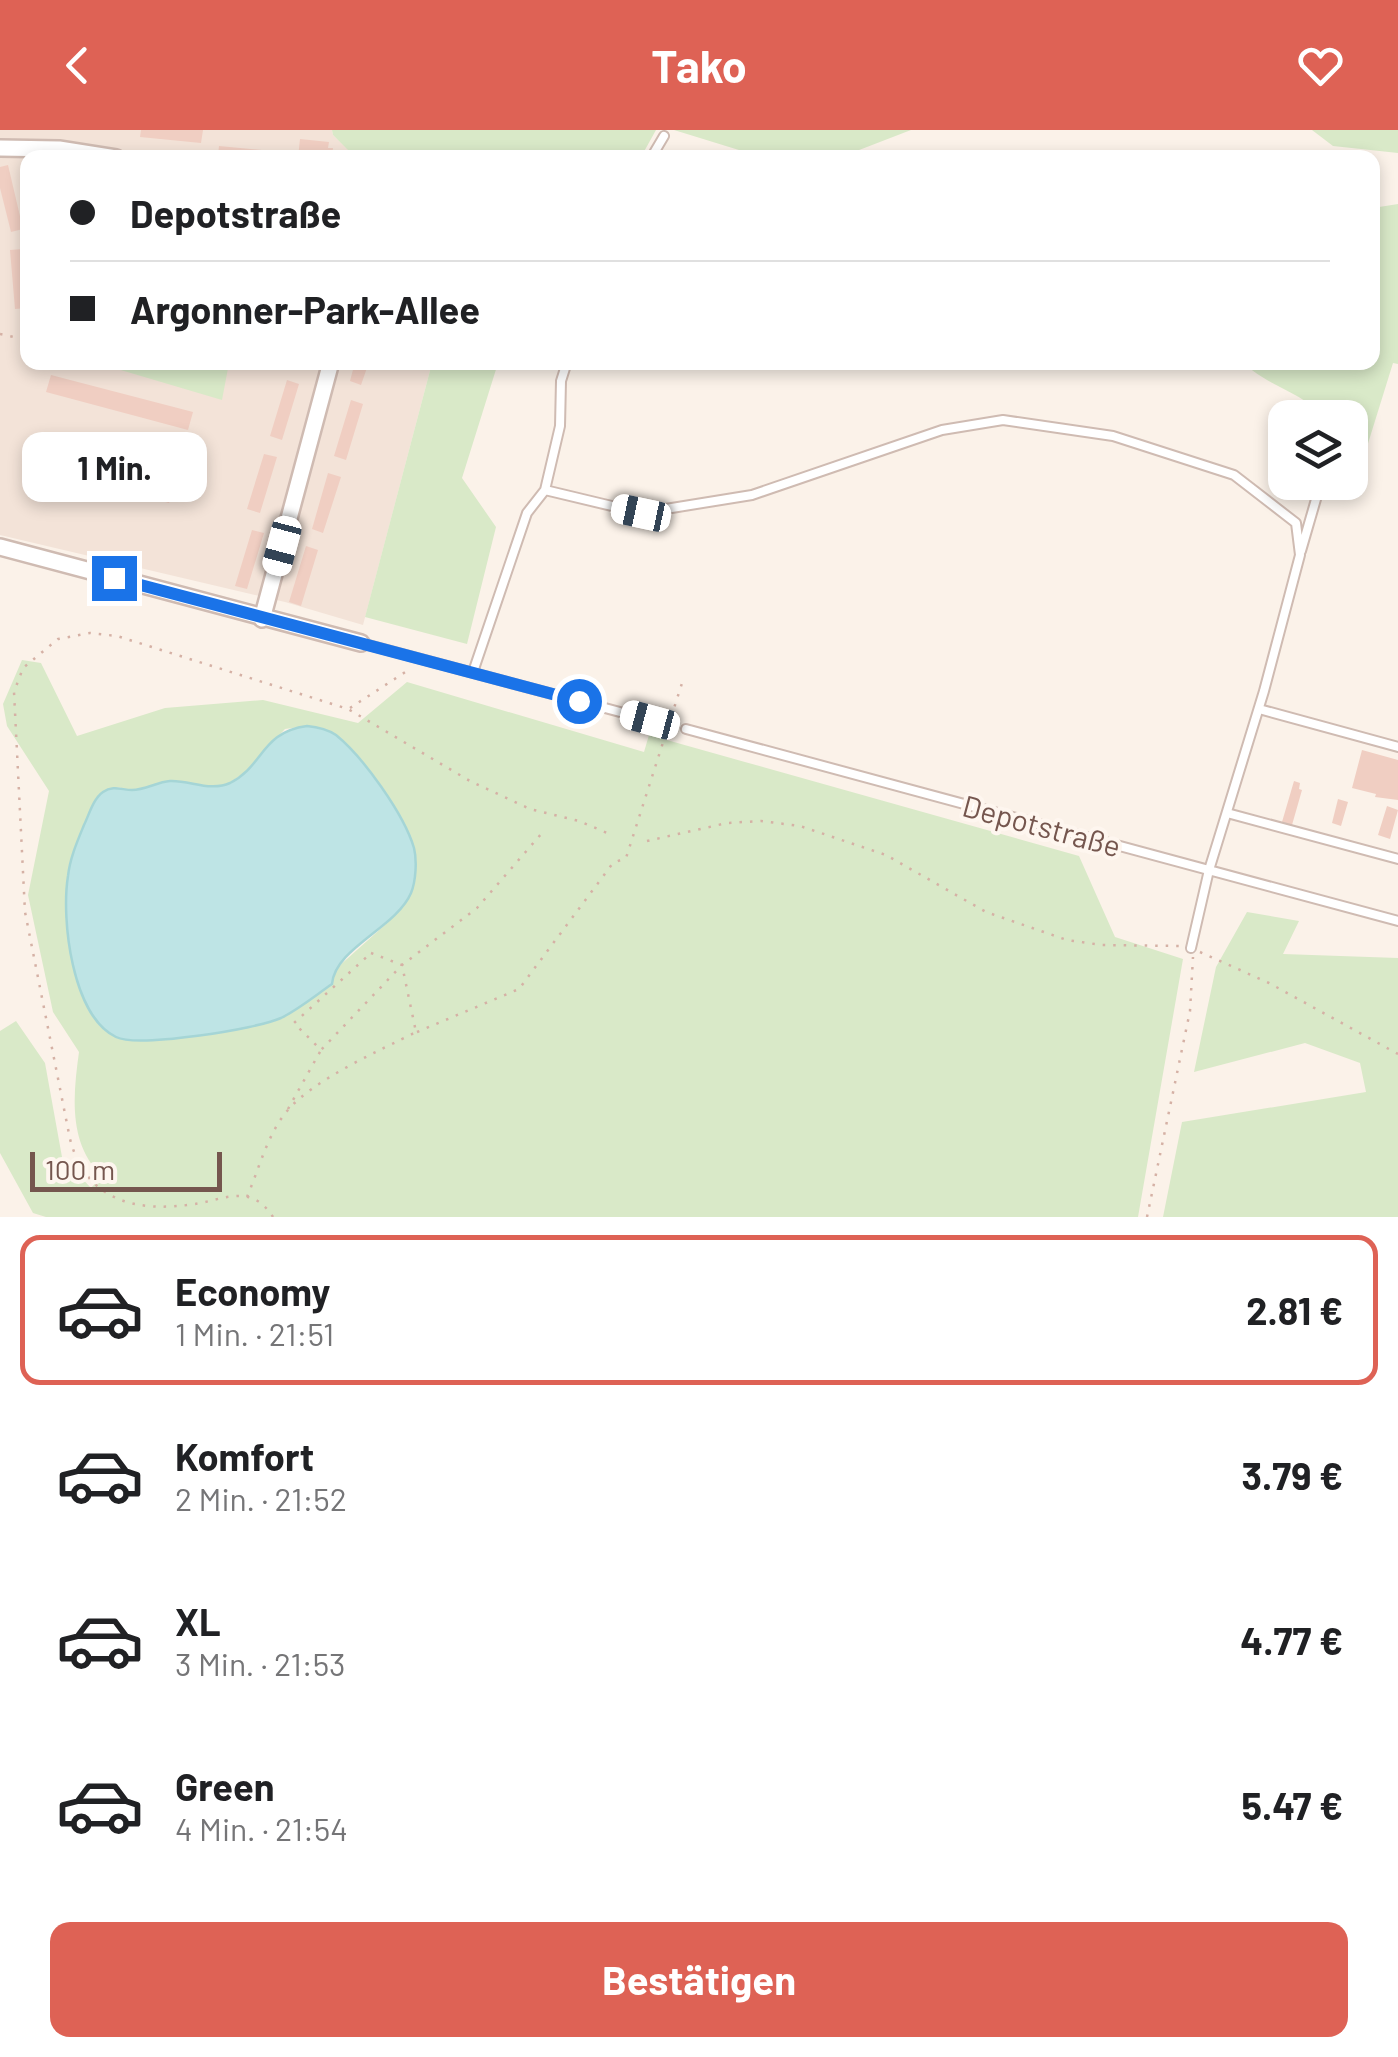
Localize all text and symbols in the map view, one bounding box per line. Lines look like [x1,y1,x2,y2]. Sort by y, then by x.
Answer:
icon: back [50,38,105,93]
text: Tako [651,38,747,92]
icon: heart [1293,38,1348,93]
text: Depotstraße [130,190,341,236]
text: Argonner-Park-Allee [130,286,480,332]
map controls [1268,400,1368,500]
button: layers [1268,400,1368,500]
callout: 1 Min. [22,433,206,503]
text: 1 Min. [77,448,152,486]
car [609,492,673,534]
car [260,513,304,579]
route end [92,556,137,601]
route start [557,679,602,724]
car [617,698,683,742]
street label: Depotstraße [959,787,1125,863]
scale bar [30,1147,222,1192]
text: 100 m [45,1152,115,1186]
icon: car [55,1265,145,1355]
text: Economy [175,1268,330,1314]
text: 2.81 € [1246,1287,1343,1333]
text: 1 Min. · 21:51 [175,1314,334,1352]
icon: car [55,1430,145,1520]
text: Komfort [175,1433,314,1479]
text: 3.79 € [1242,1452,1343,1498]
text: 2 Min. · 21:52 [175,1479,347,1517]
icon: car [55,1595,145,1685]
text: XL [175,1598,221,1644]
text: 4.77 € [1240,1617,1343,1663]
text: 3 Min. · 21:53 [175,1644,346,1682]
icon: car [55,1760,145,1850]
text: Green [175,1763,275,1809]
text: 5.47 € [1241,1782,1343,1828]
text: 4 Min. · 21:54 [175,1809,348,1847]
button: Bestätigen [50,1922,1348,2037]

